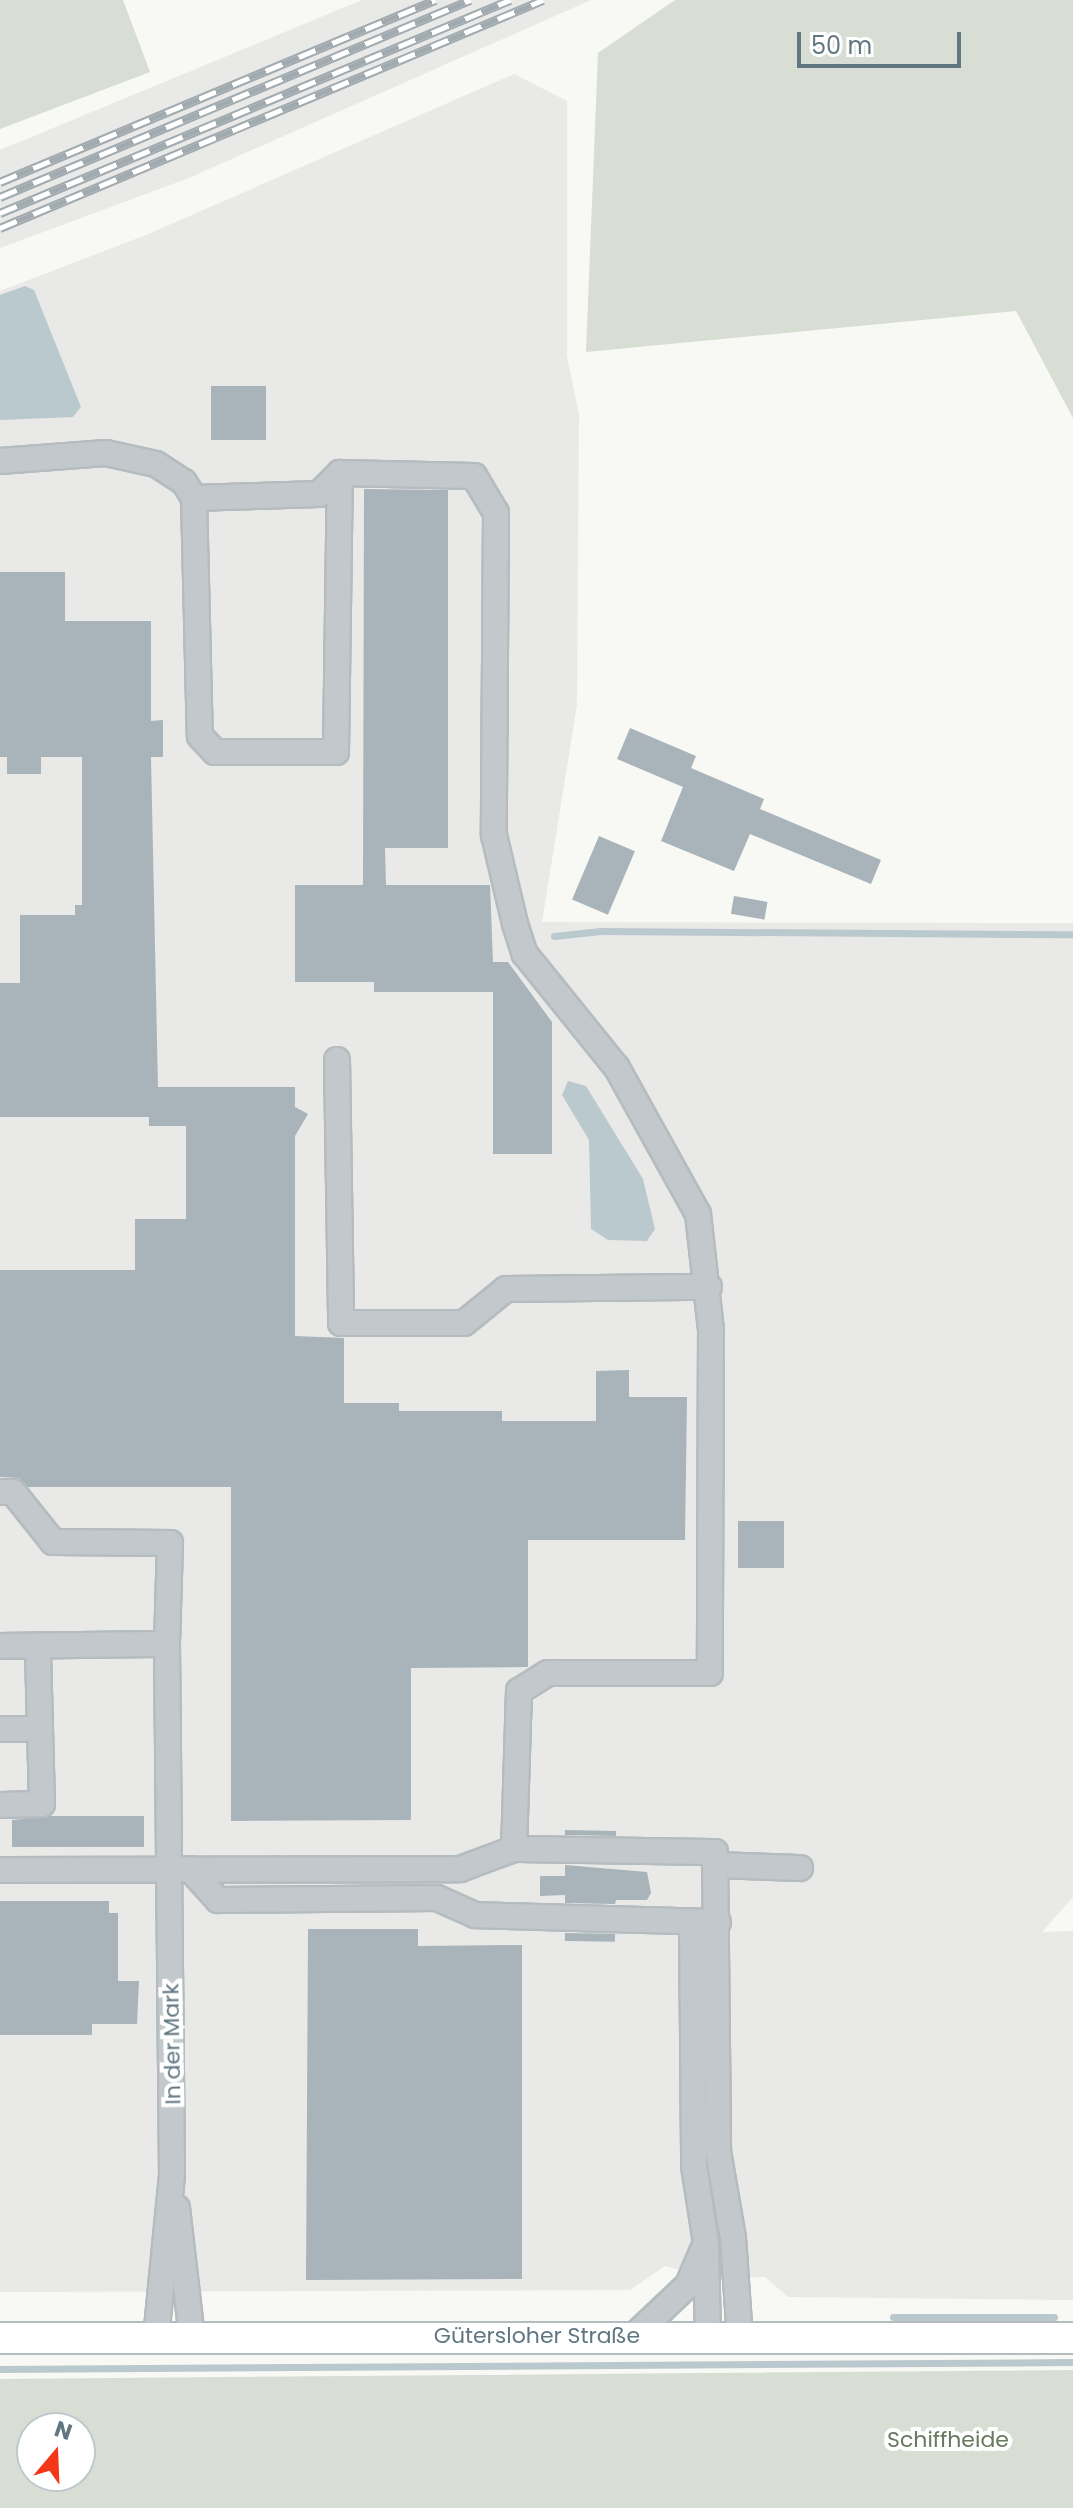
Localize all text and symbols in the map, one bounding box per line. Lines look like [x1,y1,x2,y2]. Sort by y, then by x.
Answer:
scale bar [801,16,965,66]
text: 50 m [811,29,872,62]
street label: In der Mark [158,1983,186,2105]
street label: Gütersloher Straße [434,2323,640,2349]
north arrow [16,2412,96,2492]
text: N [50,2413,76,2448]
park label: Schiffheide [887,2427,1009,2453]

